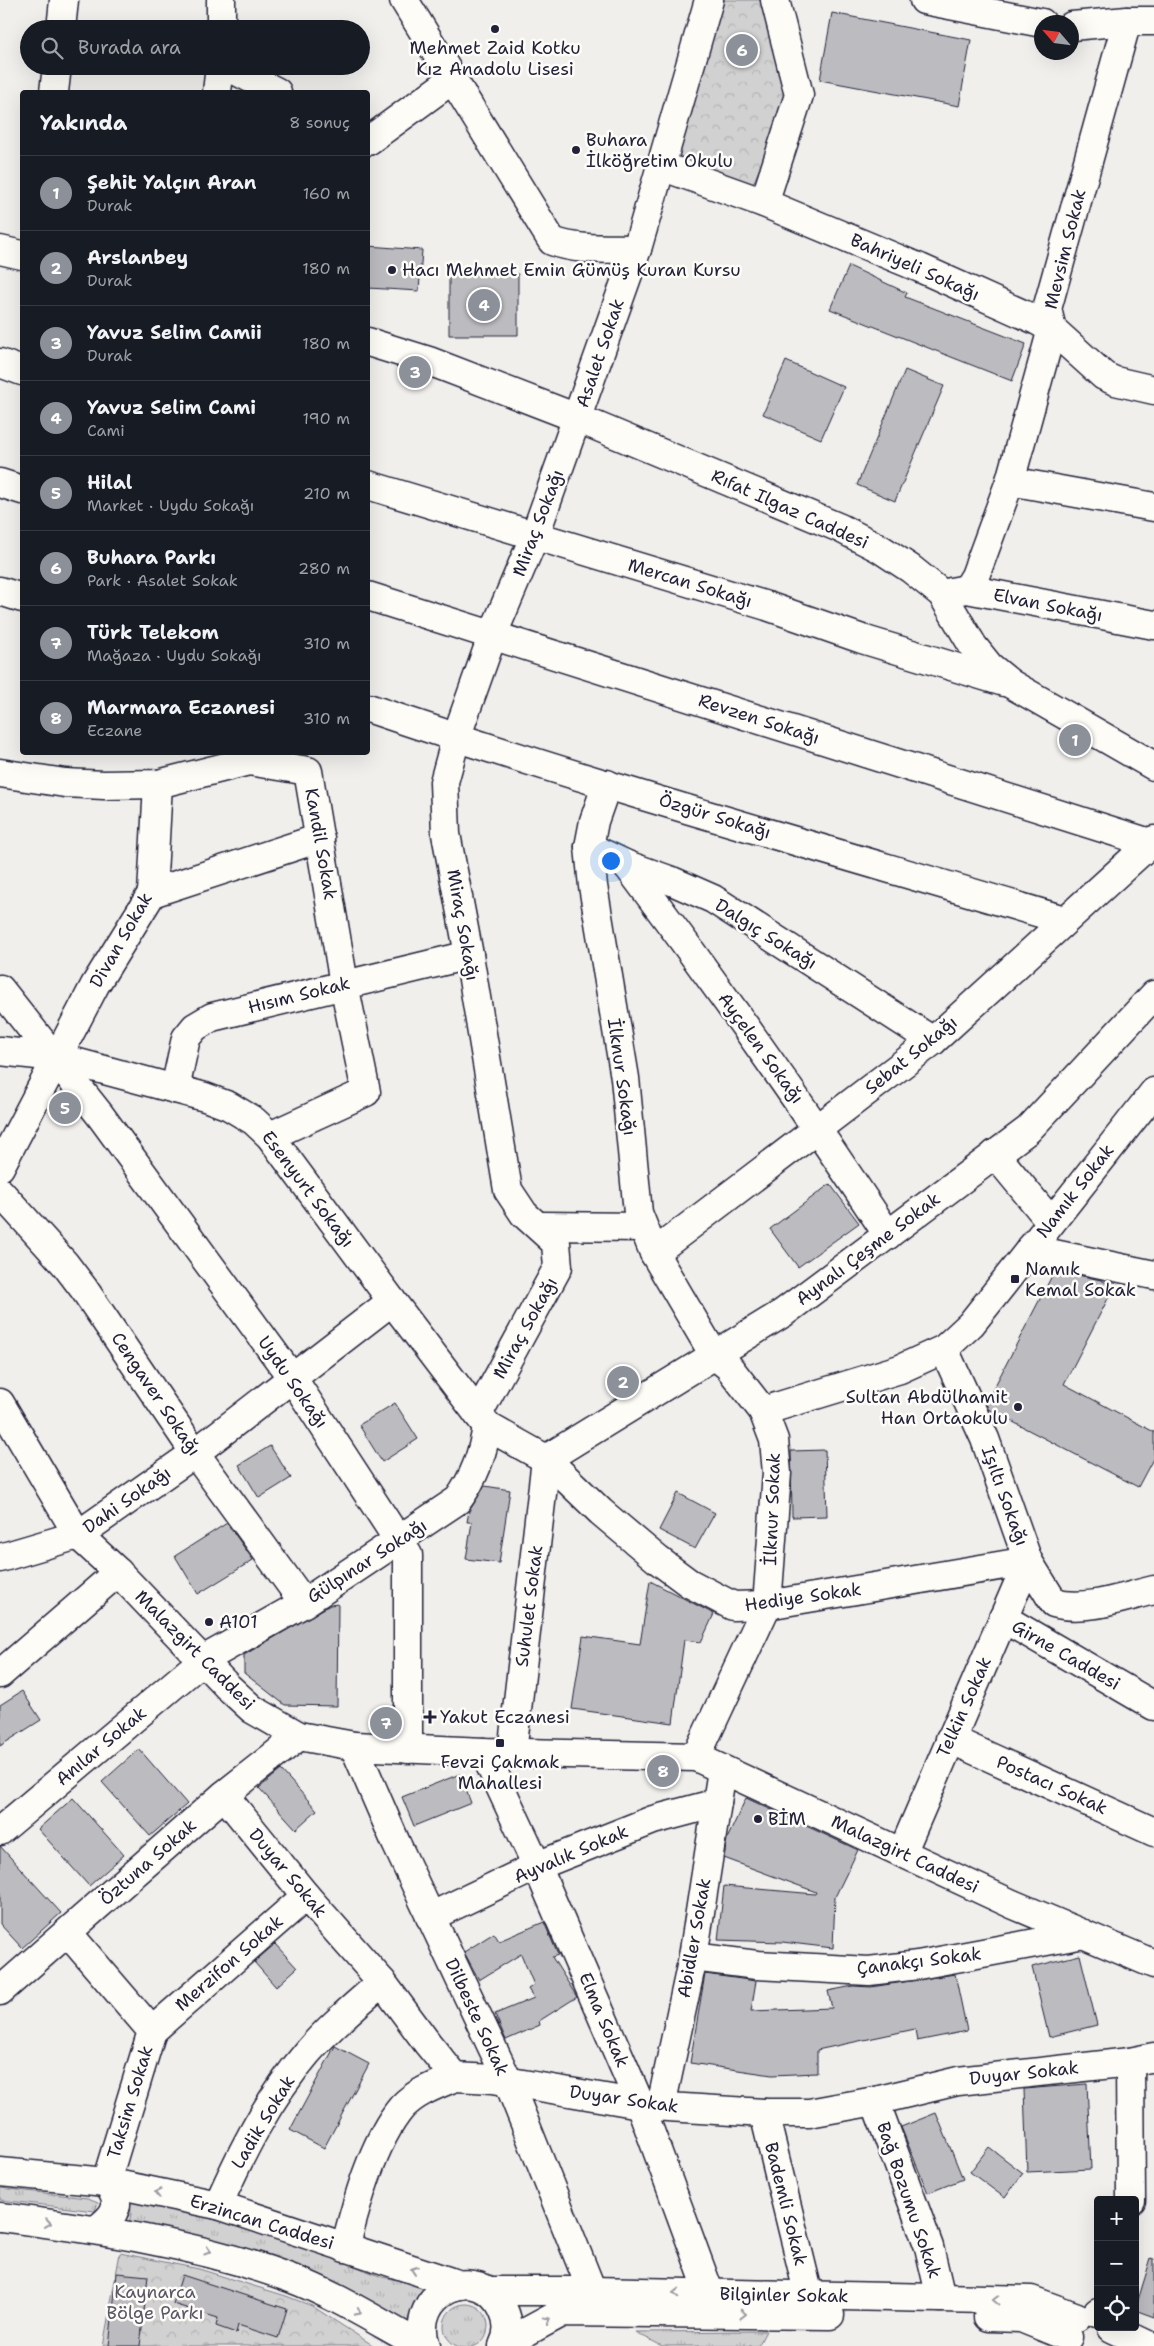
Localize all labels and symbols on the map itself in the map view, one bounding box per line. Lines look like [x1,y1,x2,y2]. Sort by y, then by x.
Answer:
north arrow [1034,15,1079,60]
marker: Mehmet Zaid Kotku Kız Anadolu Lisesi [489,23,501,35]
pin: 6 [726,31,758,69]
place label: Mehmet Zaid Kotku Kız Anadolu Lisesi [409,36,581,81]
place label: Buhara İlköğretim Okulu [586,128,733,173]
marker: Buhara İlköğretim Okulu [570,144,582,156]
street label: Mevsim Sokak [1038,186,1092,312]
street label: Bahriyeli Sokağı [846,228,984,306]
place label: Hacı Mehmet Emin Gümüş Kuran Kursu [402,258,741,282]
marker: Hacı Mehmet Emin Gümüş Kuran Kursu [386,264,398,276]
pin: 4 [468,286,500,324]
street label: Asalet Sokak [570,295,630,411]
pin: 3 [399,353,431,391]
street label: Rıfat Ilgaz Caddesi [708,463,872,555]
street label: Miraç Sokağı [507,466,569,580]
street label: Mercan Sokağı [625,553,755,613]
street label: Elvan Sokağı [991,583,1105,627]
street label: Revzen Sokağı [695,688,823,750]
pin: 1 [1059,721,1091,759]
street label: Kandil Sokak [299,786,343,902]
street label: Özgür Sokağı [656,788,774,844]
your location [598,848,624,874]
street label: Miraç Sokağı [441,867,485,983]
street label: Divan Sokak [84,888,158,992]
street label: Dalgıç Sokağı [710,893,822,975]
street label: Hısım Sokak [245,971,353,1019]
street label: Ayçelen Sokağı [713,988,809,1108]
street label: Sebat Sokağı [860,1010,962,1100]
street label: İlknur Sokağı [602,1017,642,1137]
pin: 5 [49,1089,81,1127]
street label: Esenyurt Sokağı [256,1126,360,1252]
street label: Namık Sokak [1031,1139,1119,1243]
street label: Aynalı Çeşme Sokak [791,1187,945,1311]
place label: Namık Kemal Sokak [1025,1257,1136,1302]
street label: Miraç Sokağı [487,1273,563,1383]
marker: Namık Kemal Sokak [1009,1273,1021,1285]
street label: Cengaver Sokağı [106,1328,206,1460]
street label: Uydu Sokağı [252,1331,334,1433]
pin: 2 [607,1363,639,1401]
place label: Sultan Abdülhamit Han Ortaokulu [846,1385,1008,1430]
marker: Sultan Abdülhamit Han Ortaokulu [1012,1401,1024,1413]
street label: Işıltı Sokağı [976,1443,1034,1549]
street label: İlknur Sokak [758,1452,786,1566]
street label: Dahi Sokağı [78,1461,176,1539]
street label: Gülpınar Sokağı [303,1513,431,1609]
street label: Suhulet Sokak [510,1544,548,1668]
street label: Hediye Sokak [743,1577,863,1617]
street label: Malazgirt Caddesi [130,1585,260,1715]
place label: A101 [219,1610,258,1634]
street label: Girne Caddesi [1007,1614,1125,1696]
marker: A101 [203,1616,215,1628]
street label: Telkin Sokak [931,1653,997,1761]
street label: Anılar Sokak [51,1701,151,1791]
pin: 7 [370,1704,402,1742]
place label: Yakut Eczanesi [440,1705,570,1729]
marker: Yakut Eczanesi [424,1711,436,1723]
marker: Fevzi Çakmak Mahallesi [494,1737,506,1749]
place label: Fevzi Çakmak Mahallesi [440,1750,560,1795]
street label: Postacı Sokak [993,1750,1111,1820]
pin: 8 [647,1752,679,1790]
place label: BİM [768,1807,806,1831]
street label: Malazgirt Caddesi [827,1809,983,1899]
street label: Öztuna Sokak [95,1813,201,1911]
marker: BİM [752,1813,764,1825]
street label: Ayvalık Sokak [510,1819,632,1889]
street label: Duyar Sokak [243,1823,333,1923]
street label: Abidler Sokak [672,1876,716,2000]
street label: Merzifon Sokak [170,1909,288,2017]
street label: Çanakçı Sokak [855,1941,983,1981]
street label: Dilbeste Sokak [439,1954,515,2080]
street label: Elma Sokak [573,1969,635,2071]
street label: Taksim Sokak [101,2043,159,2161]
street label: Duyar Sokak [968,2055,1080,2091]
street label: Ladik Sokak [226,2071,300,2173]
street label: Duyar Sokak [568,2079,680,2119]
street label: Bağ Bozumu Sokak [871,2119,947,2281]
street label: Bademli Sokak [759,2140,813,2268]
one-way arrow [154,2188,162,2199]
street label: Erzincan Caddesi [187,2189,337,2255]
one-way arrow [45,2217,53,2228]
one-way arrow [204,2246,212,2256]
one-way arrow [410,2266,418,2276]
park label: Kaynarca Bölge Parkı [106,2280,204,2325]
street label: Bilginler Sokak [719,2282,849,2308]
one-way arrow [672,2288,680,2298]
one-way arrow [992,2294,1000,2305]
one-way arrow [353,2306,362,2316]
one-way arrow [739,2309,747,2319]
one-way arrow [542,2317,551,2327]

